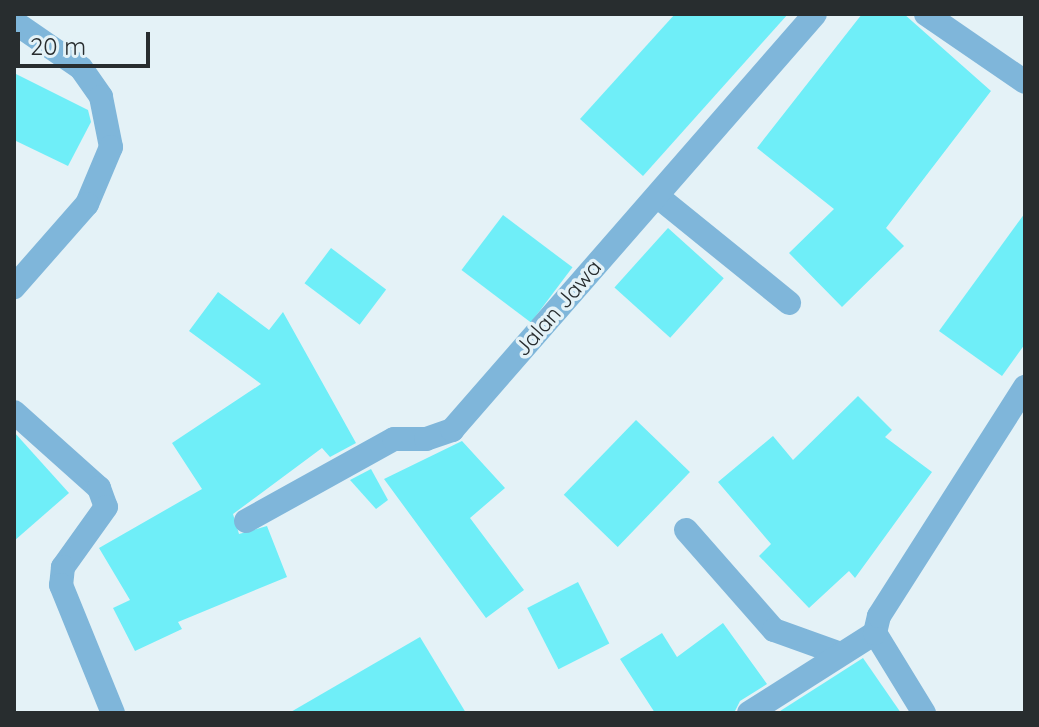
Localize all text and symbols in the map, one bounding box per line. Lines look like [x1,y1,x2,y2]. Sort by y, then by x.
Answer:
scale bar [20,16,154,66]
text: 20 m [30,31,86,61]
street label: Jalan Jawa [509,255,607,361]

